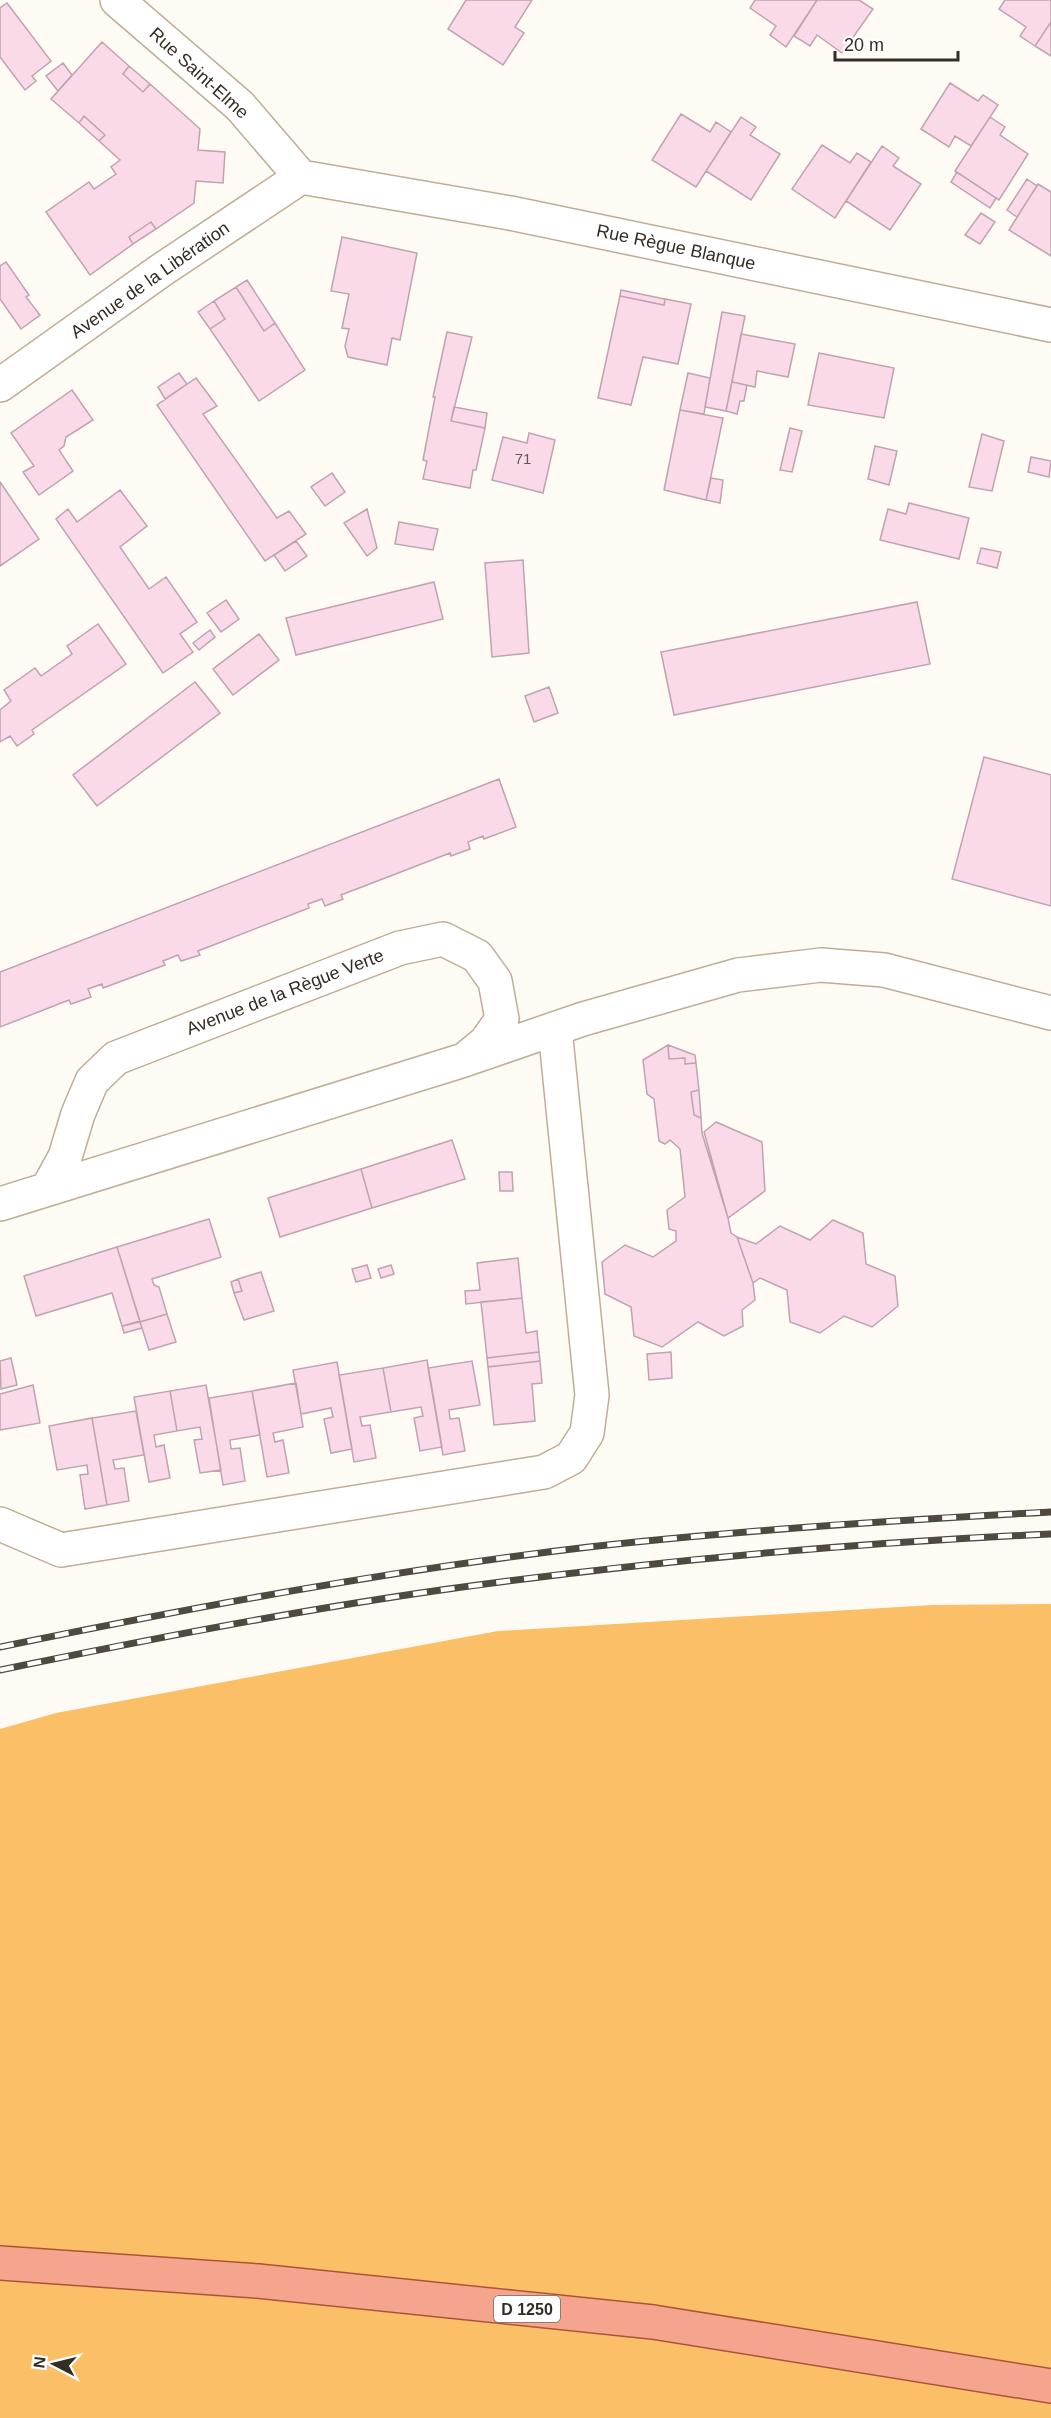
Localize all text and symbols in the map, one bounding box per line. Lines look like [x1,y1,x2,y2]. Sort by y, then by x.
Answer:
street label: Rue Saint-Elme [145,23,253,123]
scale bar [835,24,958,62]
text: 20 m [844,35,884,55]
street label: Avenue de la Libération [67,218,233,342]
street label: Rue Règue Blanque [595,220,757,274]
house number: 71 [515,450,531,467]
street label: Avenue de la Règue Verte [183,945,387,1039]
road number: D 1250 [494,2296,560,2322]
north arrow [24,2334,84,2394]
text: N [30,2355,49,2369]

